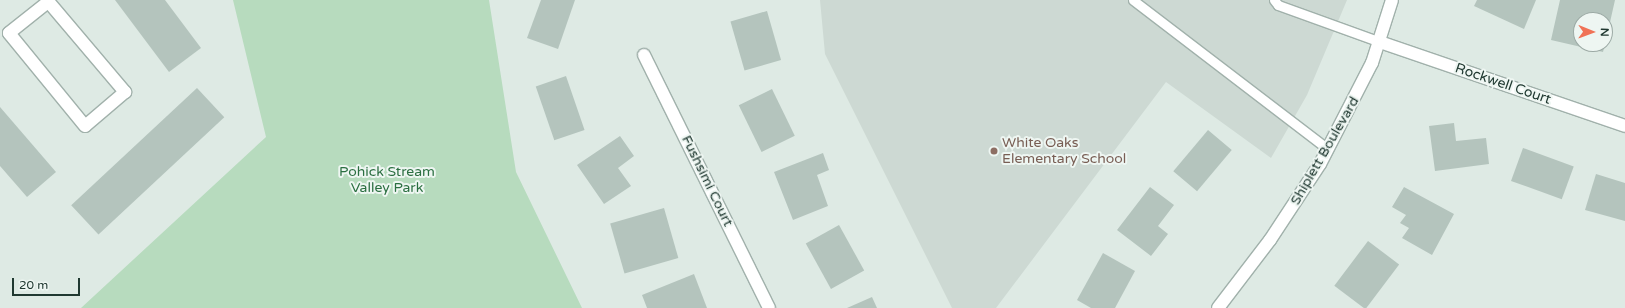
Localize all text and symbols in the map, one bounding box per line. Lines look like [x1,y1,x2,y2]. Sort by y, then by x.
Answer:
north arrow [1573,12,1613,52]
text: N [1598,28,1611,37]
street label: Rockwell Court [1453,60,1553,108]
street label: Shiplett Boulevard [1287,94,1363,208]
street label: Fushsimi Court [678,133,736,229]
place label: White Oaks Elementary School [1002,135,1126,168]
marker: White Oaks Elementary School [989,146,999,156]
park label: Pohick Stream Valley Park [339,164,435,196]
scale bar [14,270,82,296]
text: 20 m [19,278,48,292]

